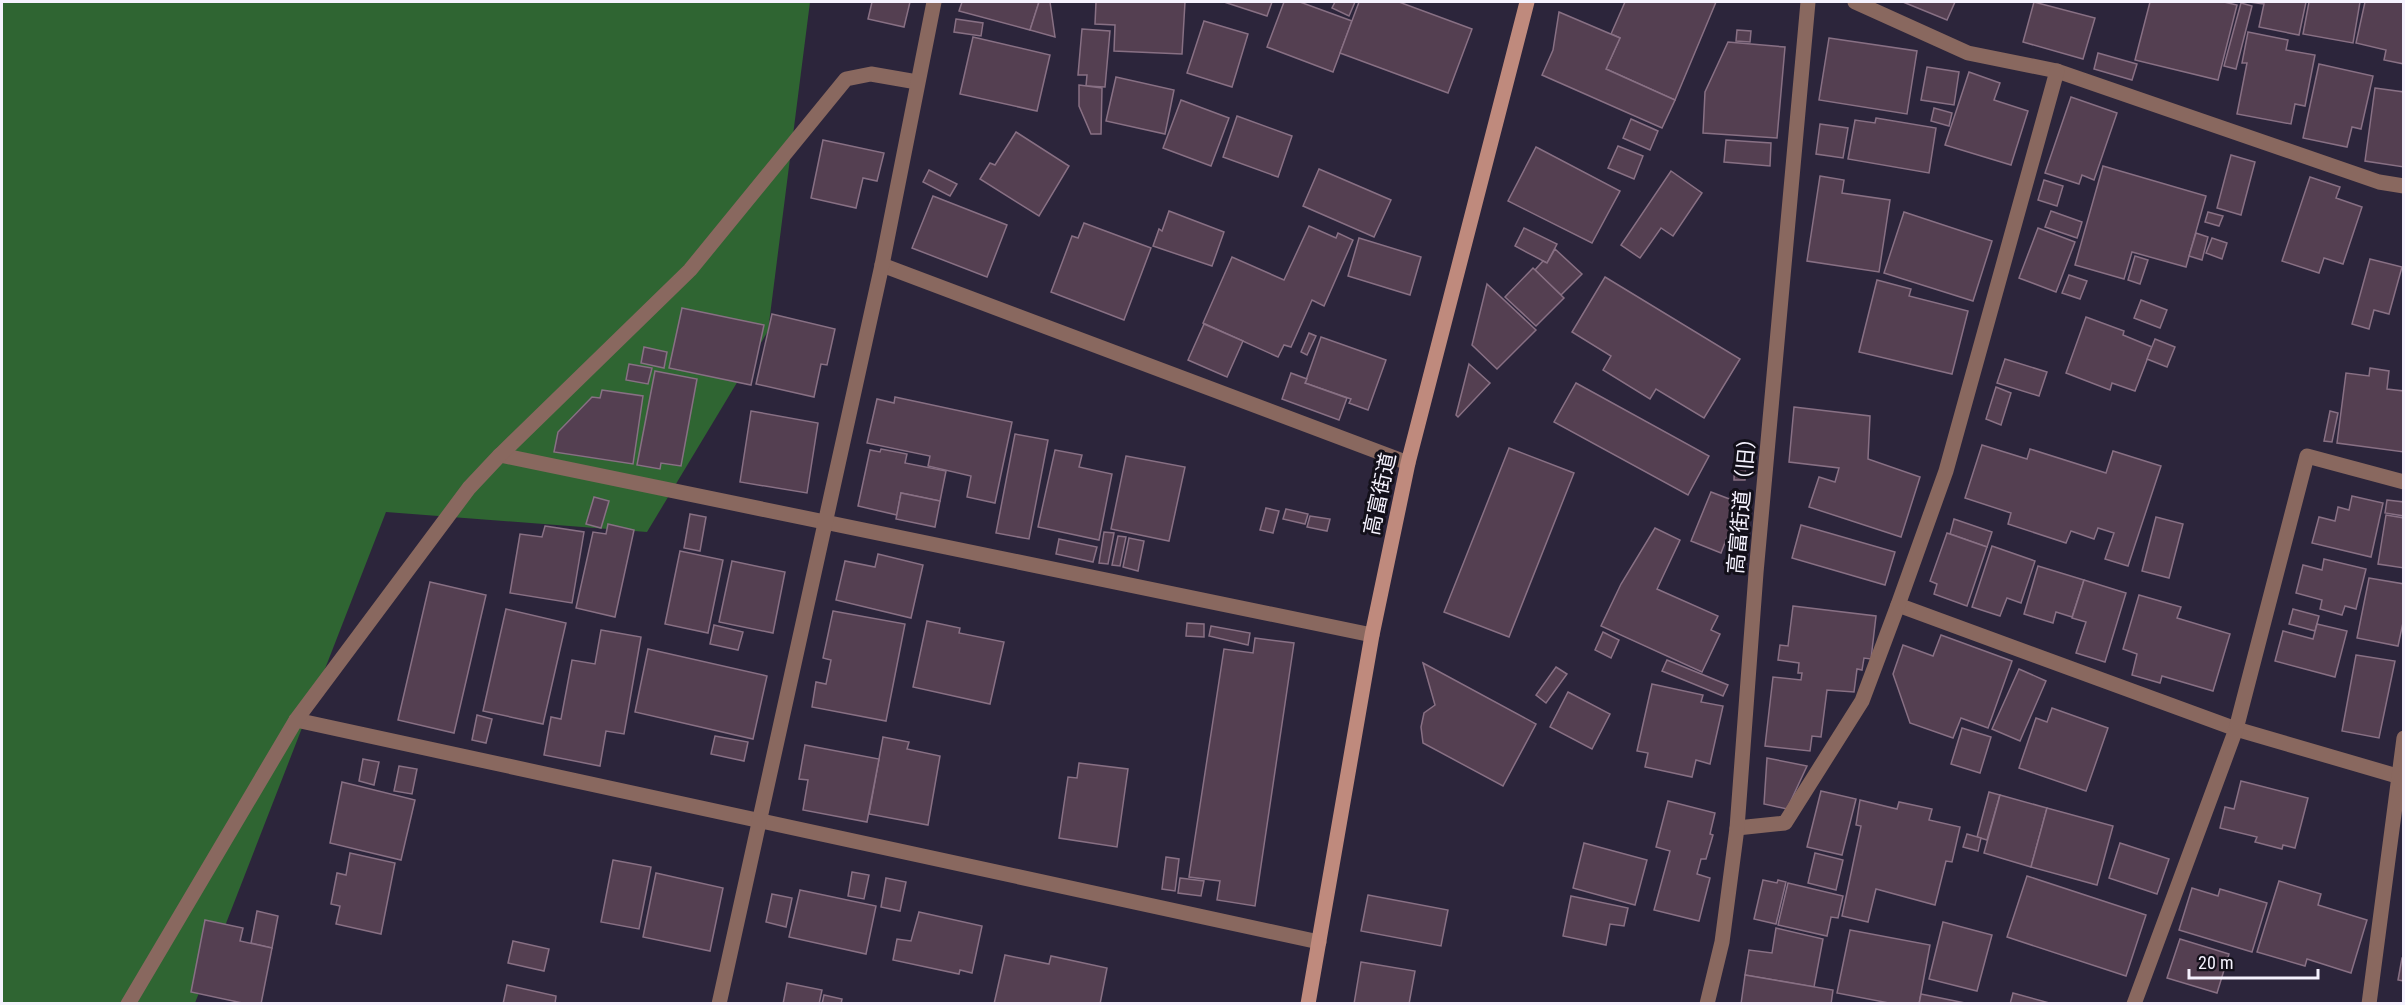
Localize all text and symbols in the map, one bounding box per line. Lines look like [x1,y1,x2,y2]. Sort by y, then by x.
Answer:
street label: 高富街道（旧） [1724,427,1760,575]
street label: 高富街道 [1360,450,1400,538]
scale bar [2189,942,2318,980]
text: 20 m [2198,952,2233,973]

